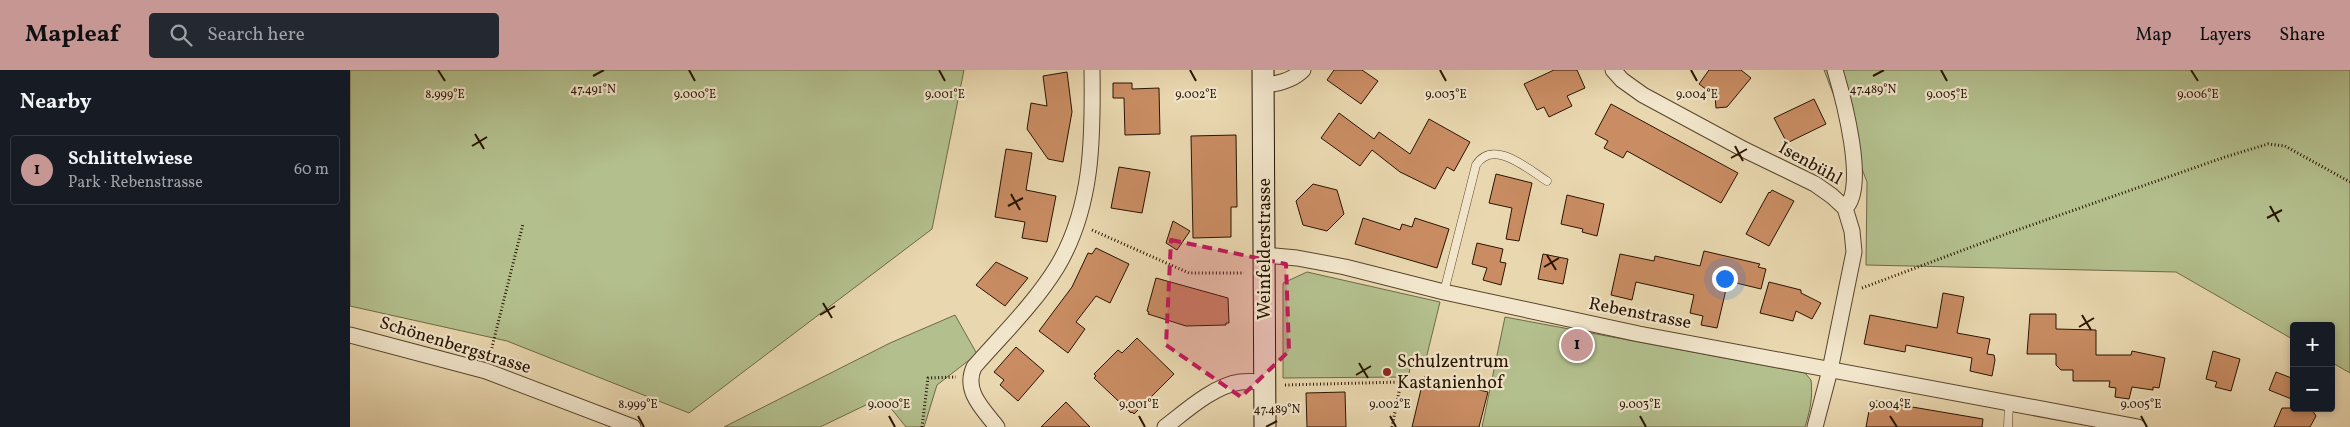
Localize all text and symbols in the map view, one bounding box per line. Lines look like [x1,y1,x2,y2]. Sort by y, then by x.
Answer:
search box [149,13,499,58]
text: Mapleaf [25,18,119,52]
icon: search [167,21,195,49]
text: Search here [207,22,305,48]
text: Map [2135,23,2171,48]
text: Layers [2199,23,2251,48]
text: Share [2279,23,2325,48]
text: 47.491°N [570,82,616,98]
text: 47.489°N [1849,82,1897,98]
text: 8.999°E [425,87,465,103]
text: 9.000°E [674,87,716,103]
text: 9.001°E [925,87,965,103]
text: 9.002°E [1175,87,1217,103]
text: 9.003°E [1425,87,1467,103]
text: 9.004°E [1676,87,1718,103]
text: 9.005°E [1926,87,1968,103]
text: 9.006°E [2177,87,2219,103]
text: Nearby [20,88,91,117]
street label: Isenbühl [1774,136,1846,192]
text: Schlittelwiese [68,146,193,172]
text: 1 [34,159,40,181]
text: 60 m [294,159,329,181]
text: Park · Rebenstrasse [68,172,203,194]
street label: Weinfelderstrasse [1253,178,1278,320]
your location [1712,266,1738,292]
street label: Rebenstrasse [1587,292,1693,336]
street label: Schönenbergstrasse [376,311,534,381]
map controls [2290,322,2335,412]
button: + [2290,322,2335,367]
pin: 1 [1561,326,1593,364]
place label: Schulzentrum Kastanienhof [1397,350,1509,396]
marker: Schulzentrum Kastanienhof [1381,366,1393,378]
button: − [2290,367,2335,412]
text: 8.999°E [618,397,658,413]
text: 9.000°E [868,397,910,413]
text: 9.001°E [1119,397,1159,413]
text: 9.002°E [1369,397,1411,413]
text: 9.003°E [1619,397,1661,413]
text: 9.004°E [1869,397,1911,413]
text: 9.005°E [2120,397,2162,413]
text: 47.489°N [1253,402,1301,418]

